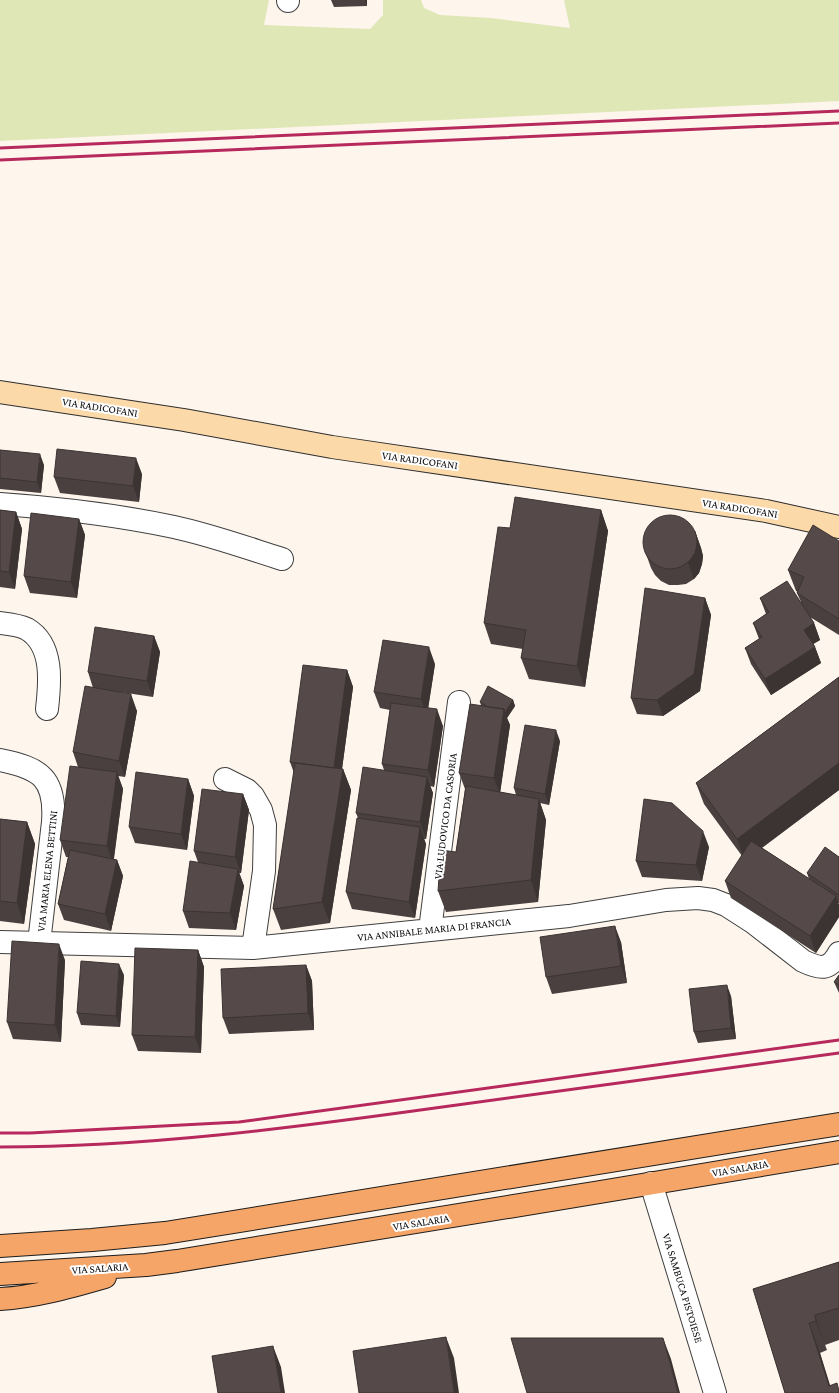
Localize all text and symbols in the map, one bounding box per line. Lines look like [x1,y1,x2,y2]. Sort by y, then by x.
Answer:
street label: VIA RADICOFANI [61,395,139,419]
street label: VIA RADICOFANI [381,449,459,471]
street label: VIA RADICOFANI [701,496,779,520]
street label: VIA LUDOVICO DA CASORIA [431,752,459,880]
street label: VIA MARIA ELENA BETTINI [35,810,59,932]
street label: VIA ANNIBALE MARIA DI FRANCIA [357,915,512,943]
street label: VIA SALARIA [711,1157,770,1179]
street label: VIA SALARIA [392,1212,451,1232]
street label: VIA SAMBUCA PISTOIESE [661,1232,705,1344]
street label: VIA SALARIA [71,1260,129,1276]

